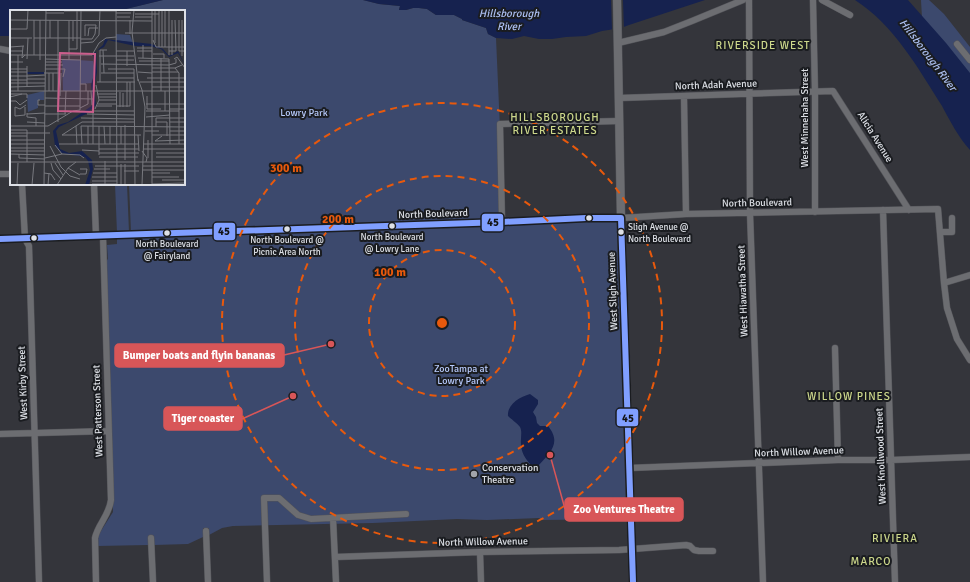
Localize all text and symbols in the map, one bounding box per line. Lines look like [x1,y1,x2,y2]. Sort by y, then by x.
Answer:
water label: Hillsborough River [479,7,540,33]
inset map [10,10,185,185]
water label: Hillsborough River [897,16,960,95]
district label: RIVERSIDE WEST [716,39,810,52]
street label: West Minnehaha Street [799,68,811,168]
street label: North Adah Avenue [675,78,757,92]
park label: Lowry Park [280,107,328,119]
street label: Alicia Avenue [855,109,895,165]
district label: HILLSBOROUGH RIVER ESTATES [510,111,600,137]
text: 300 m [270,161,302,176]
street label: North Boulevard [722,196,792,210]
street label: North Boulevard [398,207,468,221]
text: 200 m [322,212,354,227]
line badge: 45 [481,213,504,232]
unlabelled marker [584,213,594,223]
text: 45 [487,216,499,229]
marker: North Boulevard @ Lowry Lane [387,221,397,231]
line badge: 45 [213,222,236,241]
place label: Sligh Avenue @ North Boulevard [628,222,691,245]
marker: North Boulevard @ Picnic Area North [282,224,292,234]
text: 45 [218,225,230,238]
marker: Sligh Avenue @ North Boulevard [616,227,626,237]
marker: North Boulevard @ Fairyland [162,228,172,238]
place label: North Boulevard @ Lowry Lane [361,232,424,255]
unlabelled marker [29,233,39,243]
place label: North Boulevard @ Picnic Area North [250,235,324,258]
place label: North Boulevard @ Fairyland [136,239,199,262]
street label: West Hiawatha Street [735,244,751,337]
street label: West Sligh Avenue [606,252,620,330]
text: 100 m [374,265,406,280]
centre of rings [435,316,449,330]
callout: Bumper boats and flyin bananas [115,344,284,367]
street label: West Kirby Street [16,345,30,420]
text: Bumper boats and flyin bananas [123,349,275,362]
park label: ZooTampa at Lowry Park [434,363,489,387]
street label: West Patterson Street [90,364,106,457]
district label: WILLOW PINES [807,390,891,403]
callout: Tiger coaster [164,407,242,430]
street label: West Knollwood Street [873,407,889,504]
line badge: 45 [616,408,639,427]
text: Tiger coaster [172,412,235,425]
text: 45 [622,412,634,425]
street label: North Willow Avenue [754,444,844,460]
place label: Conservation Theatre [482,462,538,486]
marker: Conservation Theatre [469,469,479,479]
callout: Zoo Ventures Theatre [565,498,683,521]
text: Zoo Ventures Theatre [573,503,675,516]
district label: RIVIERA [872,532,918,545]
street label: North Willow Avenue [438,535,528,549]
district label: MARCO [851,555,891,568]

